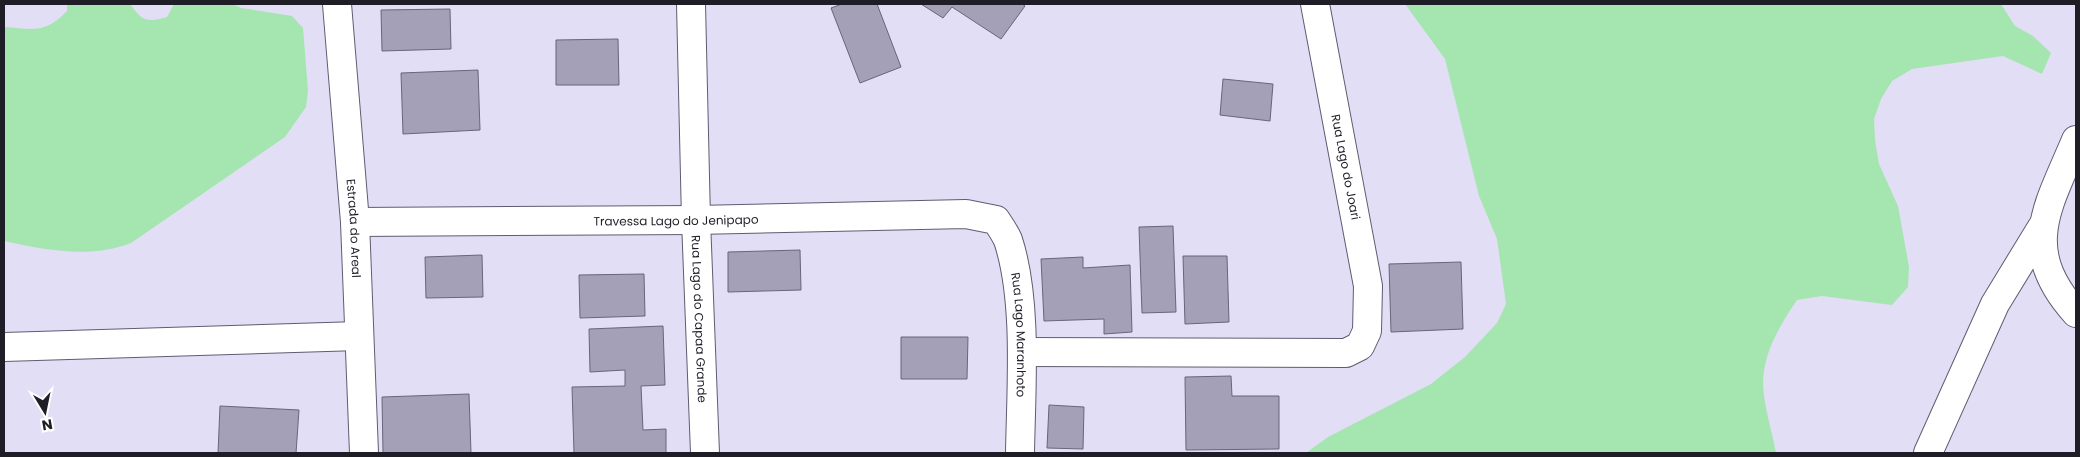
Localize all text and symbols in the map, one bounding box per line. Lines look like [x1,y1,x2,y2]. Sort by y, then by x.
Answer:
street label: Rua Lago do Joari [1327,113,1365,221]
street label: Estrada do Areal [343,178,366,278]
street label: Travessa Lago do Jenipapo [593,210,759,229]
street label: Rua Lago do Capaa Grande [688,235,712,403]
street label: Rua Lago Maranhoto [1008,271,1031,398]
north arrow [20,387,70,437]
text: N [40,414,54,436]

